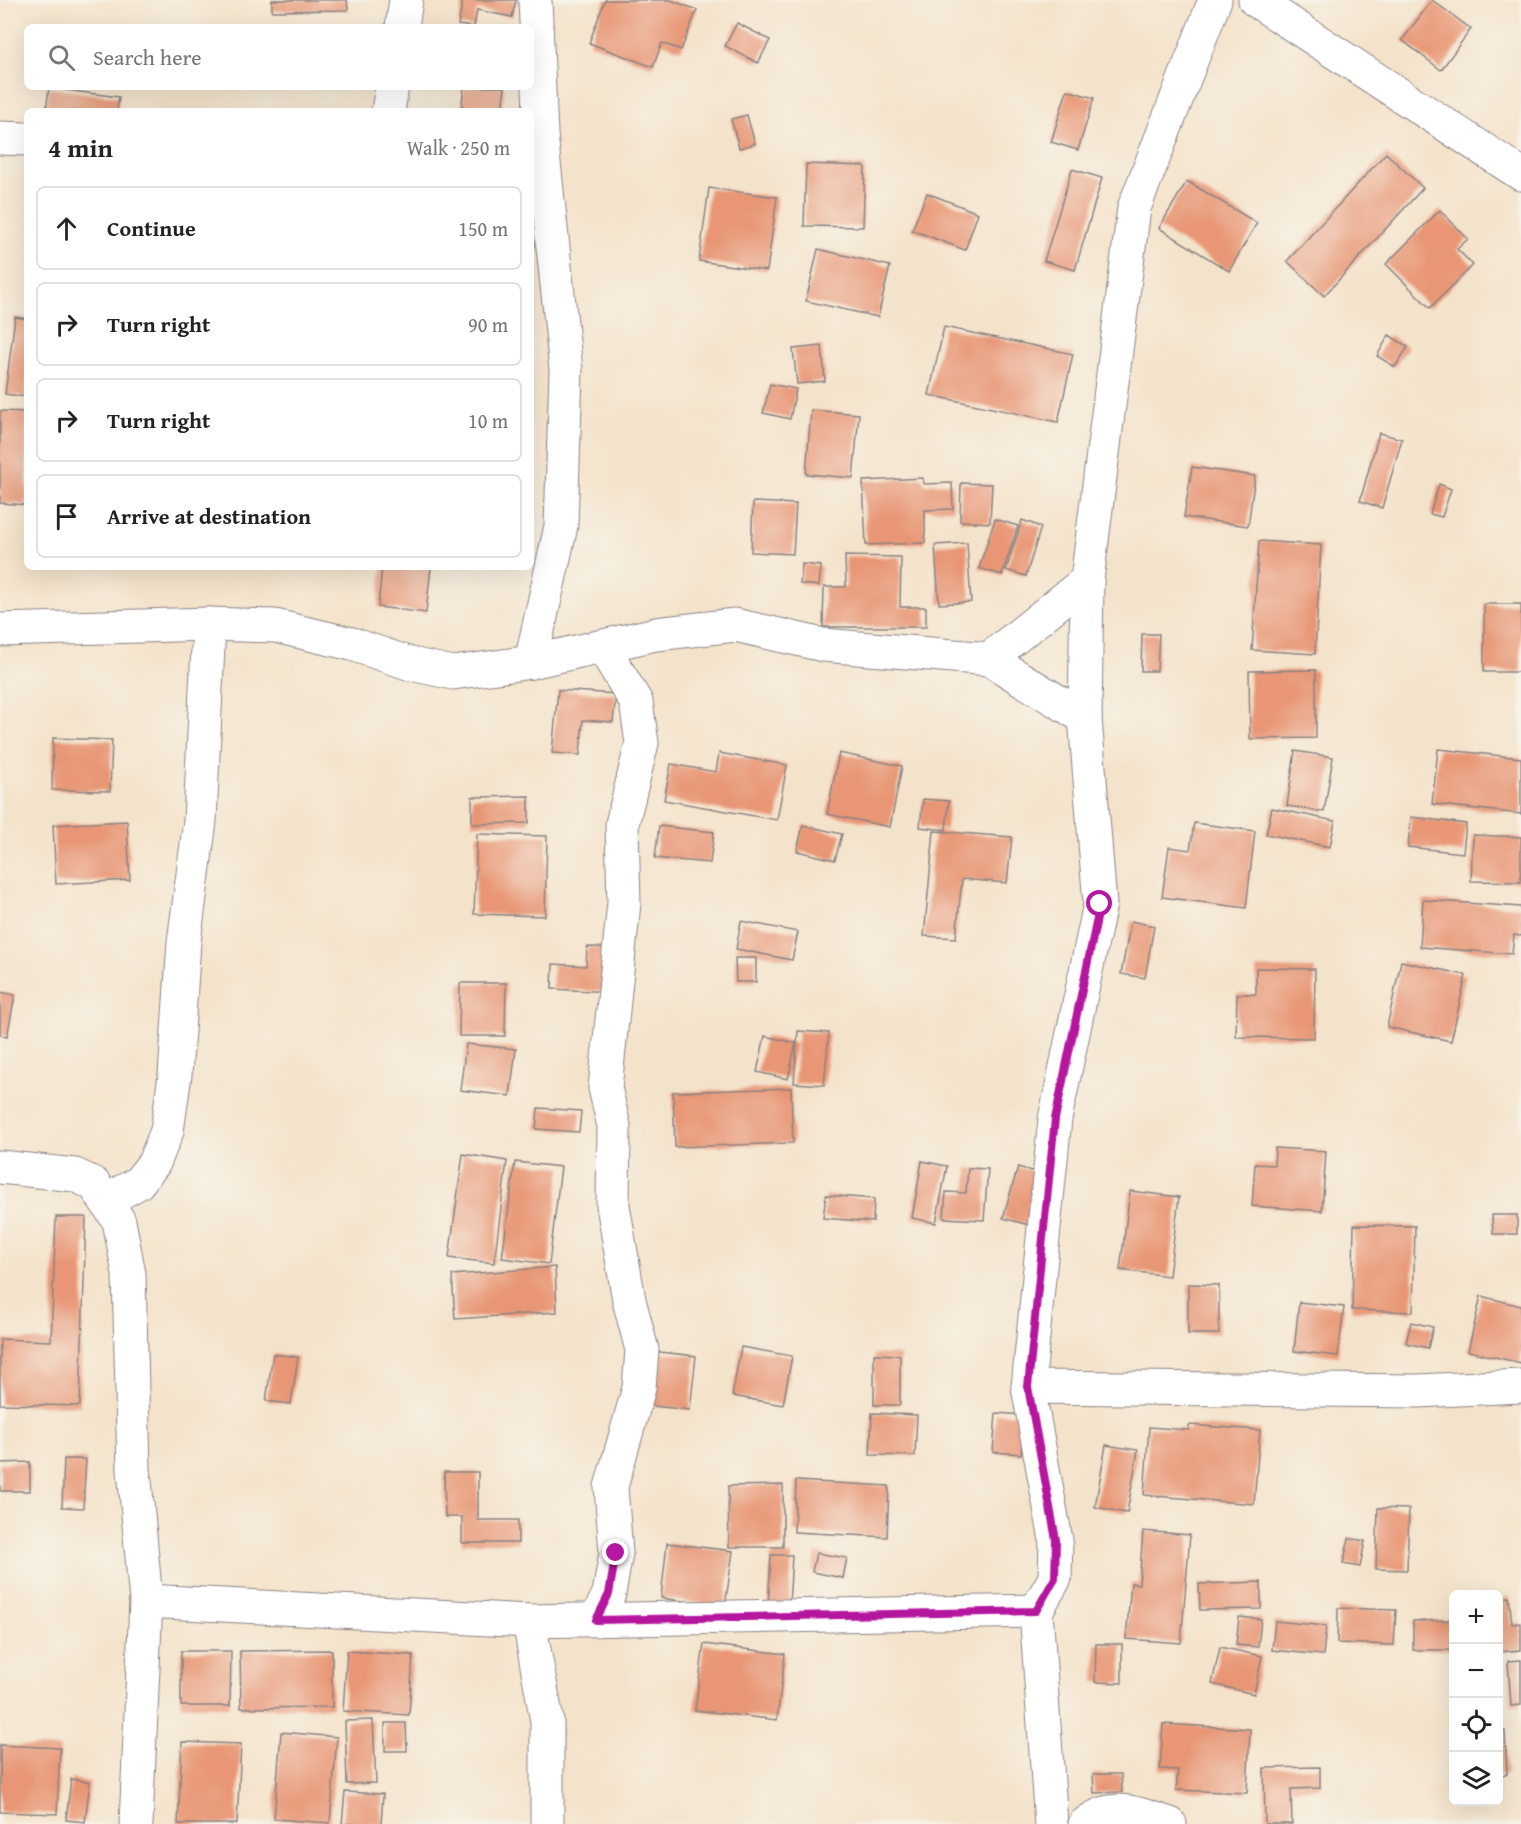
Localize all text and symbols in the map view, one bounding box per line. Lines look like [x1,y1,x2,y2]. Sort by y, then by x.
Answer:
search box [24,24,534,90]
icon: search [45,41,78,74]
text: Search here [93,41,202,73]
text: 4 min [48,128,113,167]
text: Walk · 250 m [407,133,510,162]
icon: ahead [50,212,83,245]
text: Continue [107,212,196,244]
text: 150 m [458,214,508,243]
icon: right [50,308,83,341]
text: Turn right [107,308,210,340]
text: 90 m [468,310,508,339]
icon: right [50,404,83,437]
text: Turn right [107,404,210,436]
text: 10 m [468,406,508,435]
icon: arrive [50,500,83,533]
text: Arrive at destination [107,500,311,532]
route start [1086,890,1112,916]
route end [602,1539,628,1565]
map controls [1449,1590,1503,1806]
button: + [1449,1590,1503,1644]
button: − [1449,1644,1503,1698]
button: locate [1449,1698,1503,1752]
button: layers [1449,1752,1503,1806]

